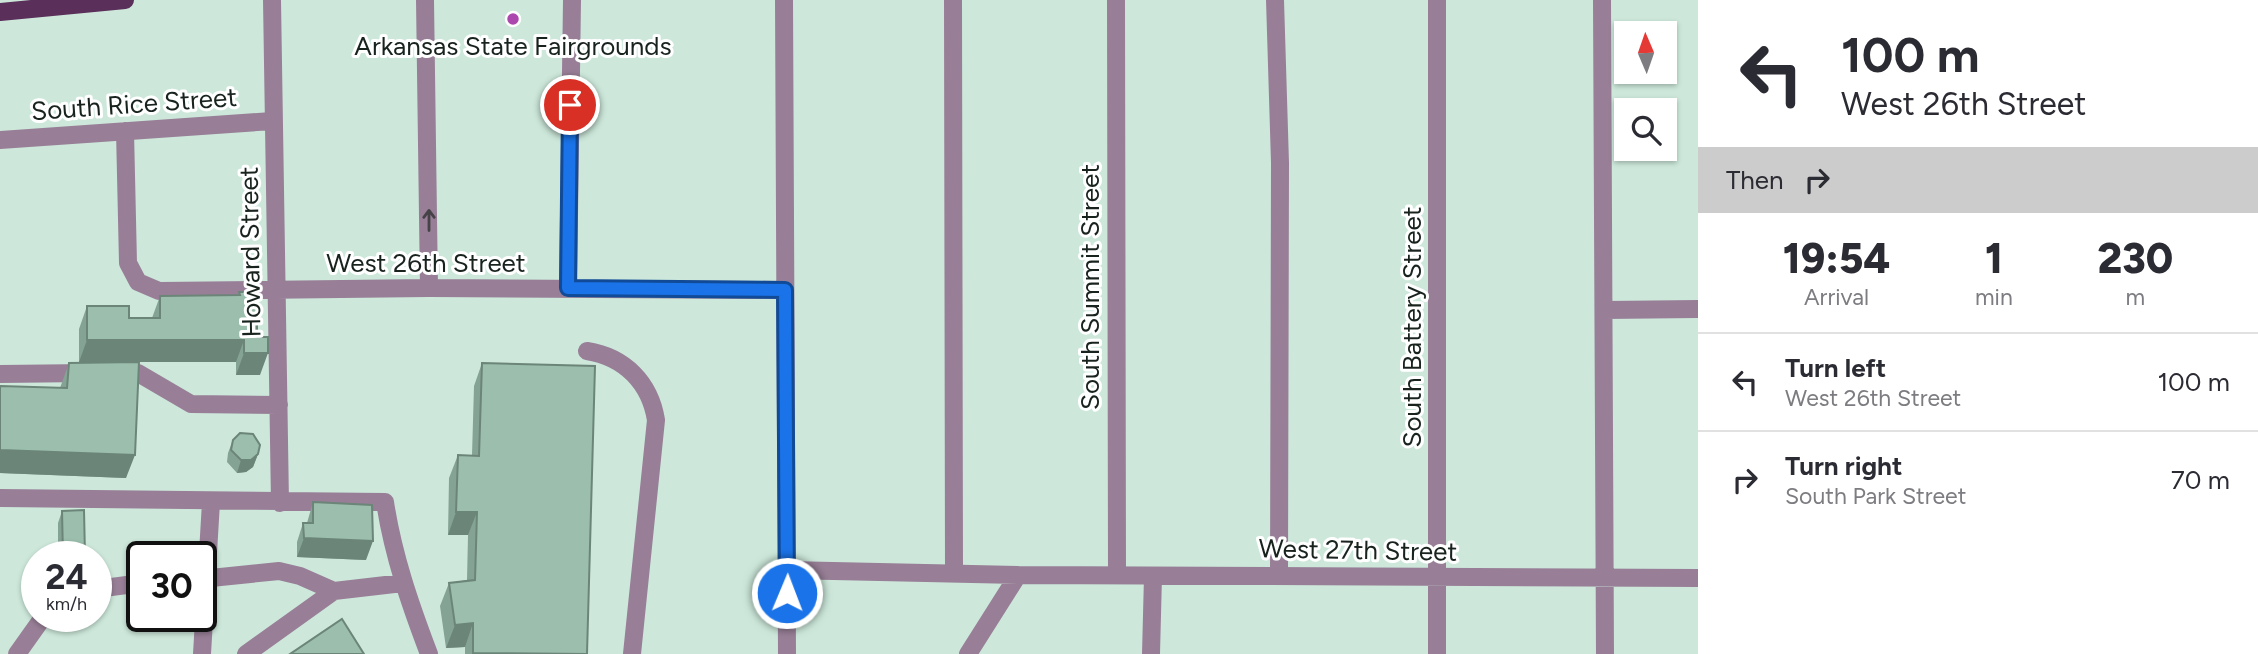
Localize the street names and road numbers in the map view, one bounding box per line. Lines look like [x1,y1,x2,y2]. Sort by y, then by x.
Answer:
street label: South Rice Street [30,81,238,127]
street label: South Summit Street [1074,164,1106,410]
street label: Howard Street [233,166,267,338]
street label: South Battery Street [1396,206,1428,447]
street label: West 26th Street [326,247,526,279]
street label: West 27th Street [1258,532,1458,568]

